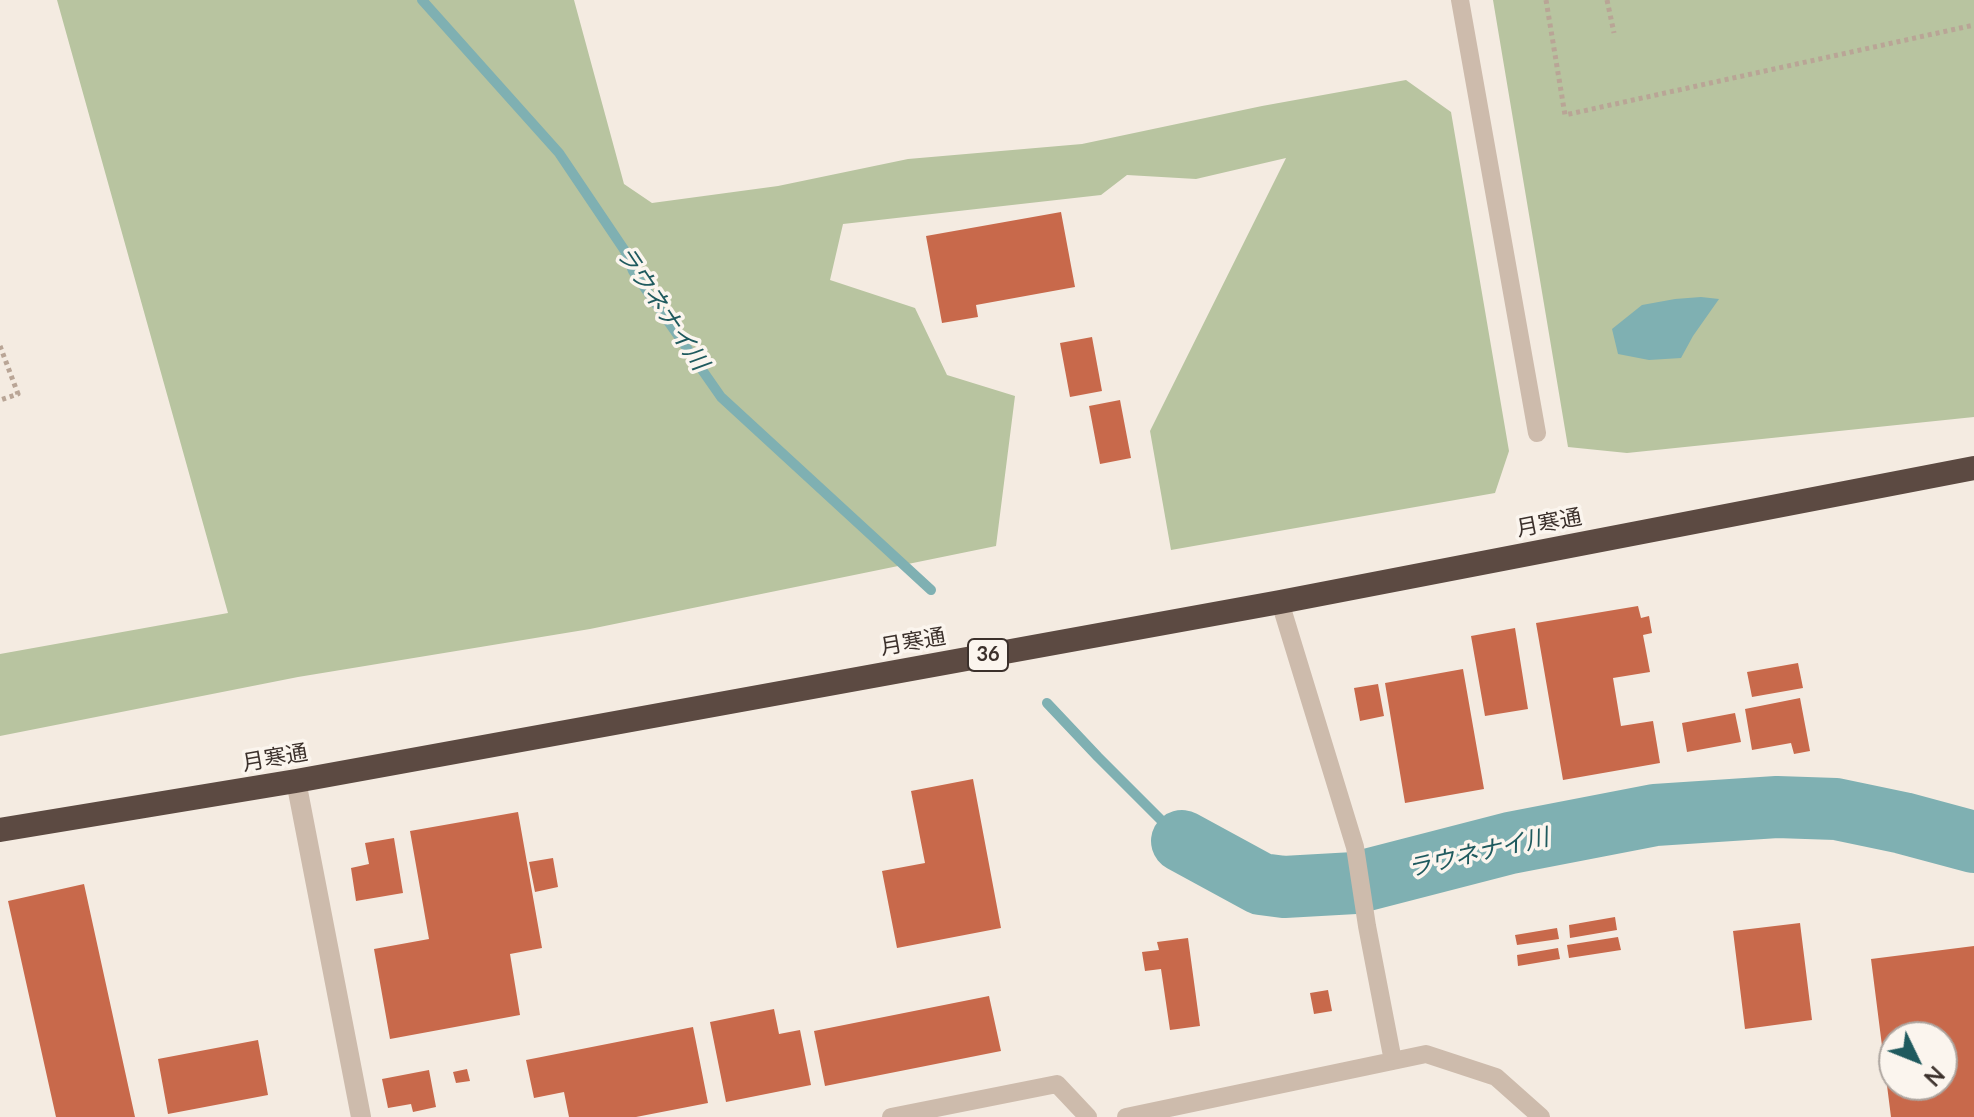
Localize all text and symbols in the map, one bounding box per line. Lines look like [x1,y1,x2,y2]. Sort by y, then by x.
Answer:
water label: ラウネナイ川 [610,240,714,376]
street label: 月寒通 [1514,504,1584,542]
street label: 月寒通 [878,623,948,661]
road number: 36 [968,639,1008,671]
street label: 月寒通 [240,739,310,777]
water label: ラウネナイ川 [1405,823,1551,883]
north arrow [1878,1021,1958,1101]
text: N [1919,1061,1950,1092]

